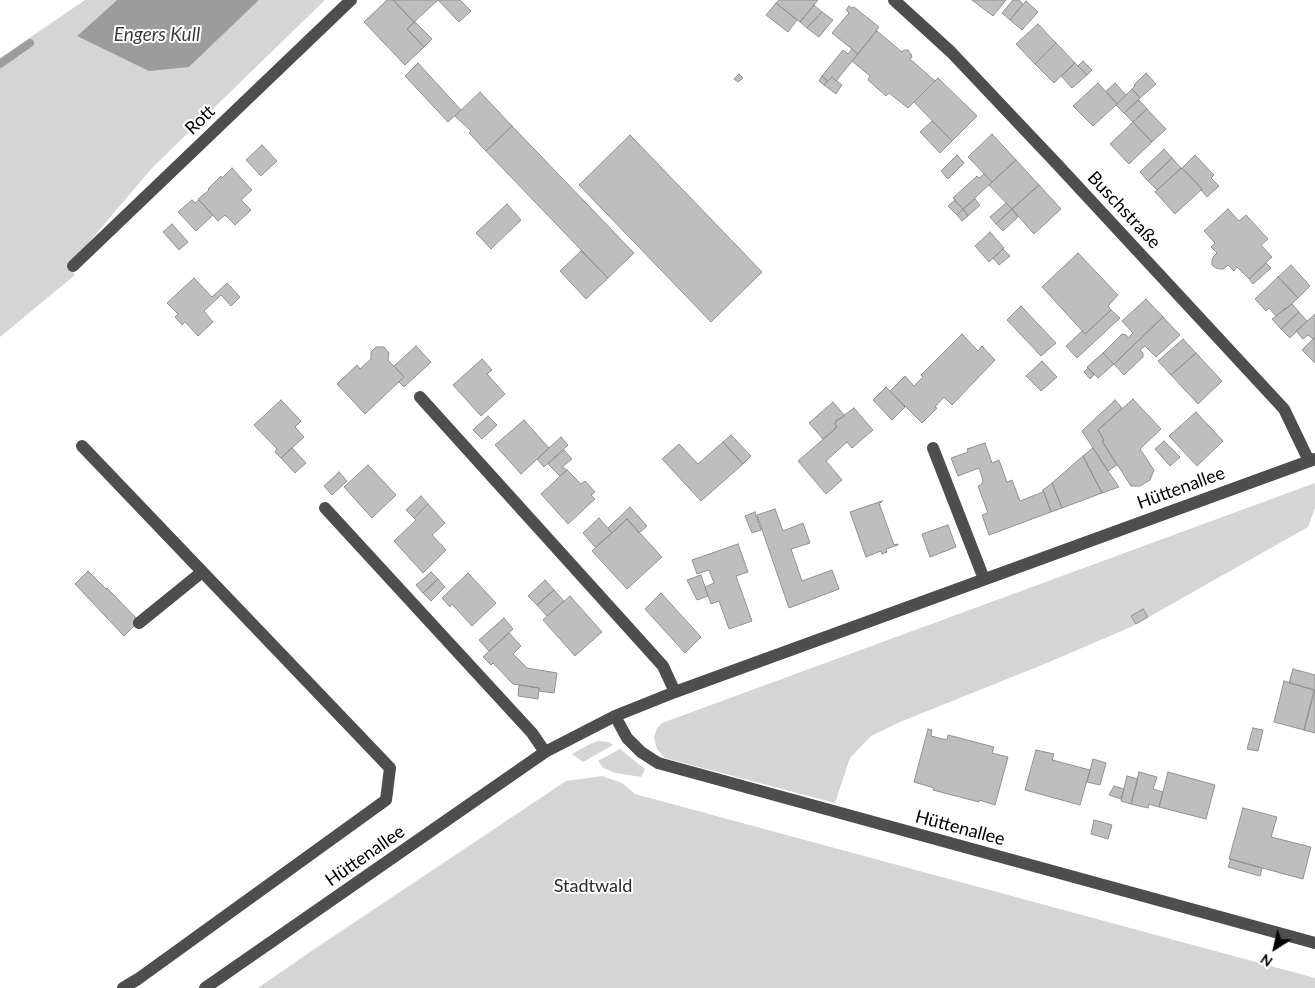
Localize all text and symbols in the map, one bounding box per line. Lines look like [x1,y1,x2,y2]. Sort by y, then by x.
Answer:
water label: Engers Kull [114,24,200,46]
street label: Rott [181,101,219,139]
street label: Buschstraße [1083,167,1165,253]
street label: Hüttenallee [1134,462,1228,514]
street label: Hüttenallee [913,806,1007,850]
street label: Hüttenallee [321,821,409,891]
park label: Stadtwald [554,875,632,897]
north arrow [1250,923,1300,973]
text: N [1257,951,1275,971]

